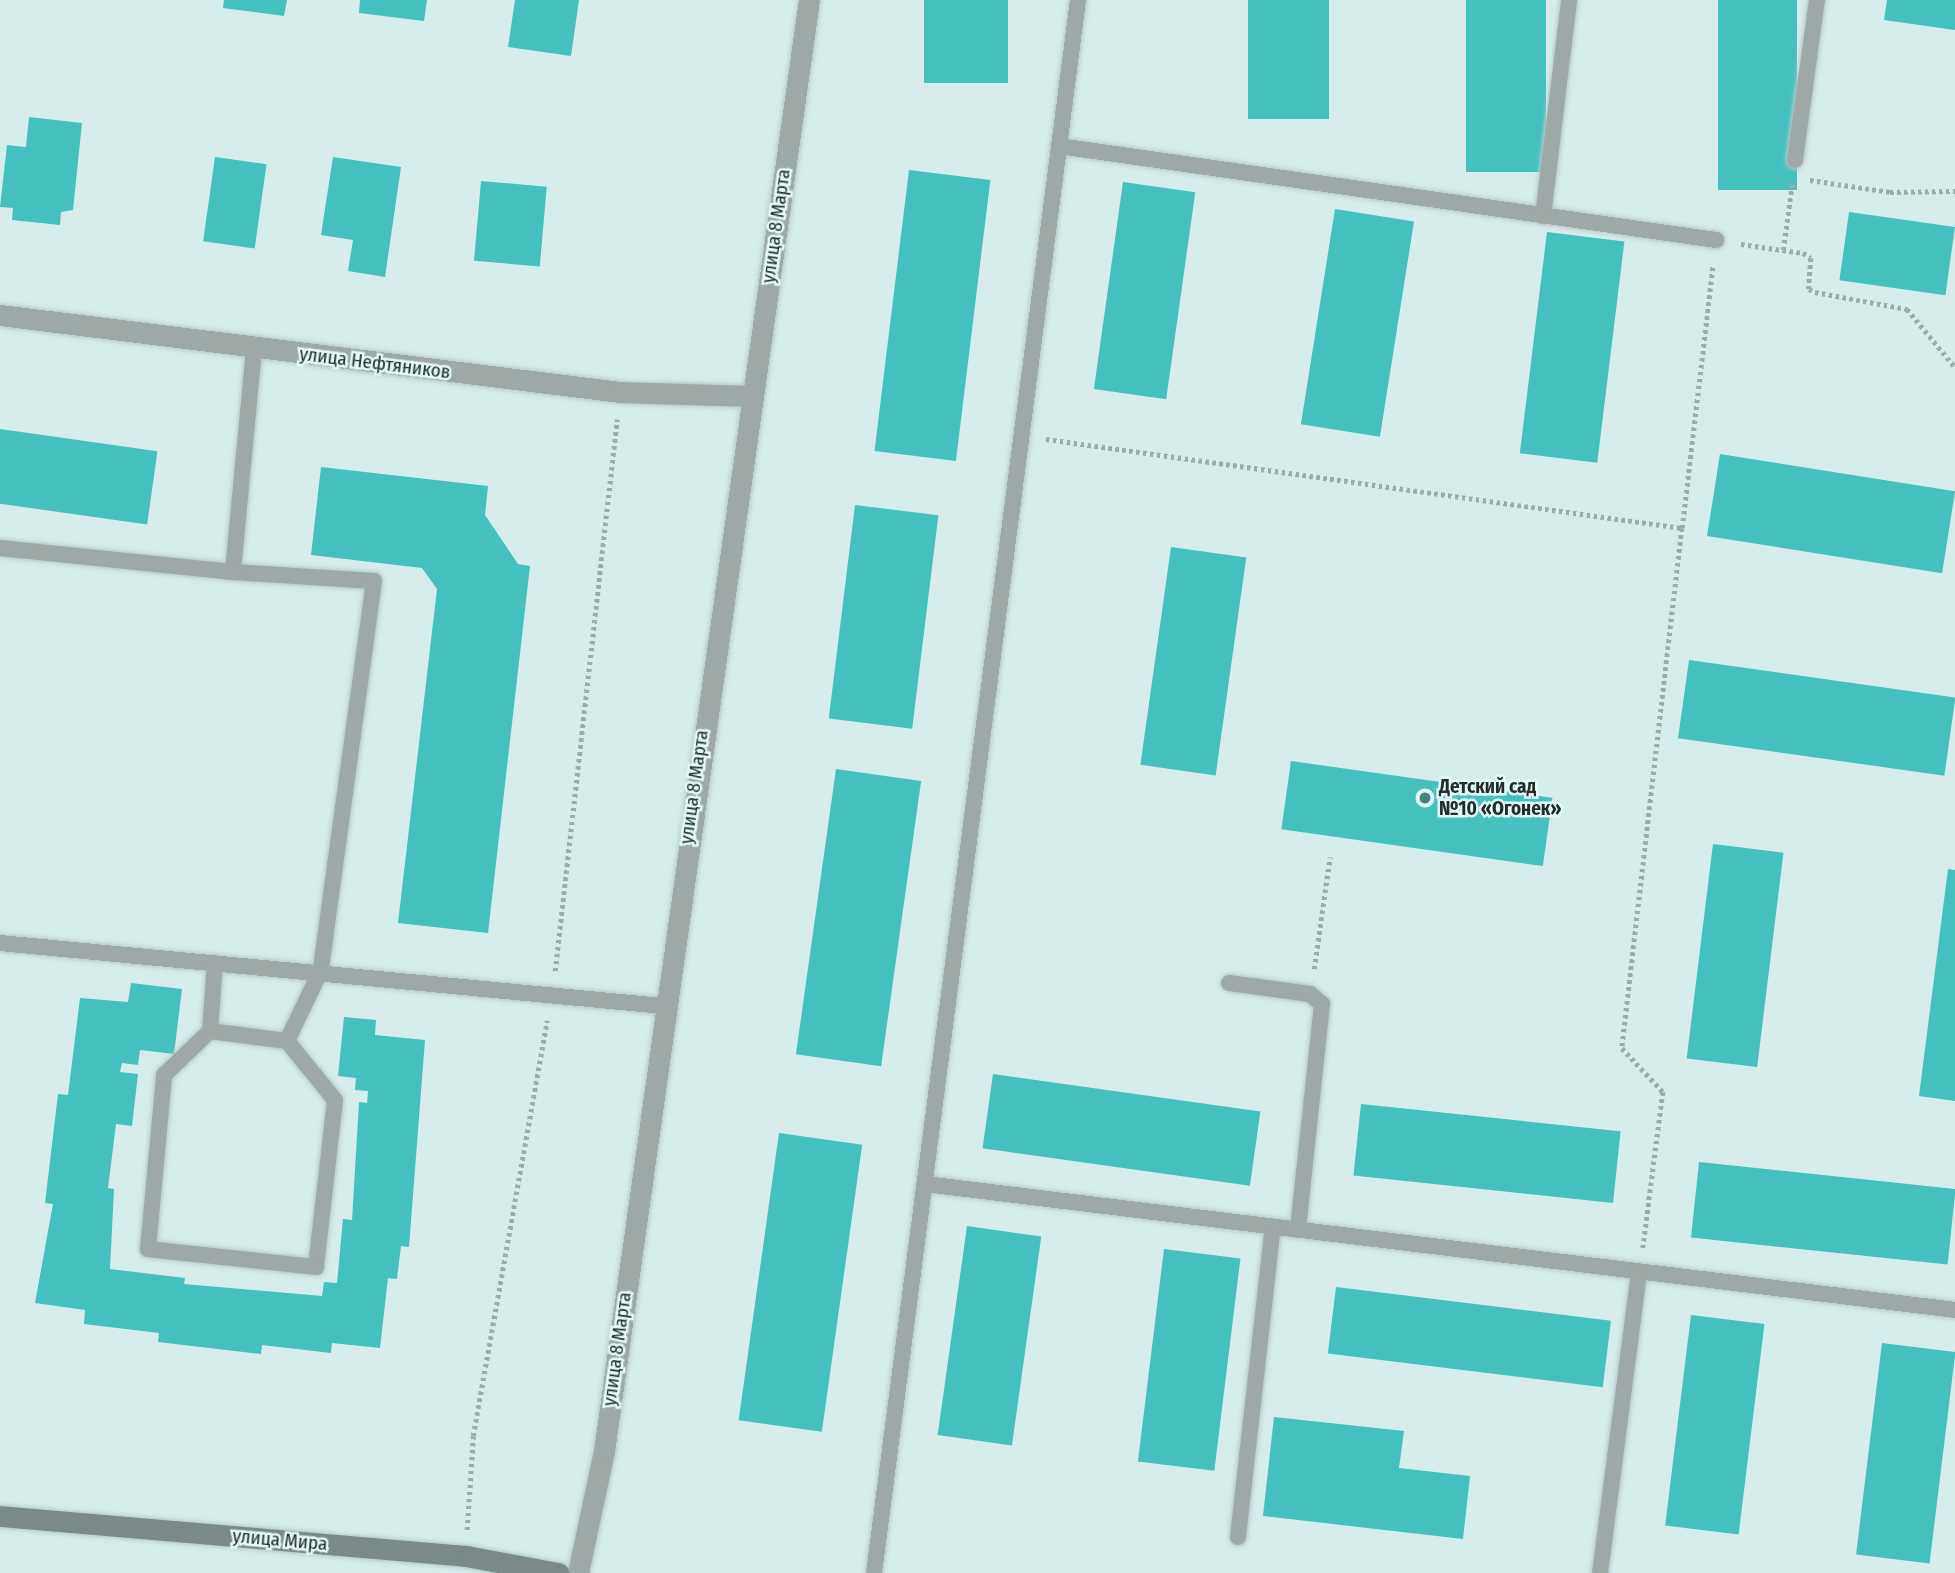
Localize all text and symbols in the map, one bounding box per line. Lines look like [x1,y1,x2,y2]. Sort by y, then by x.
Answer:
street label: улица 8 Марта [757,168,795,284]
street label: улица Нефтяников [298,342,452,384]
street label: улица 8 Марта [675,729,713,845]
place label: Детский сад №10 «Огонек» [1439,776,1562,820]
marker: Детский сад №10 «Огонек» [1417,790,1433,806]
street label: улица 8 Марта [598,1291,636,1407]
street label: улица Мира [232,1525,328,1555]

